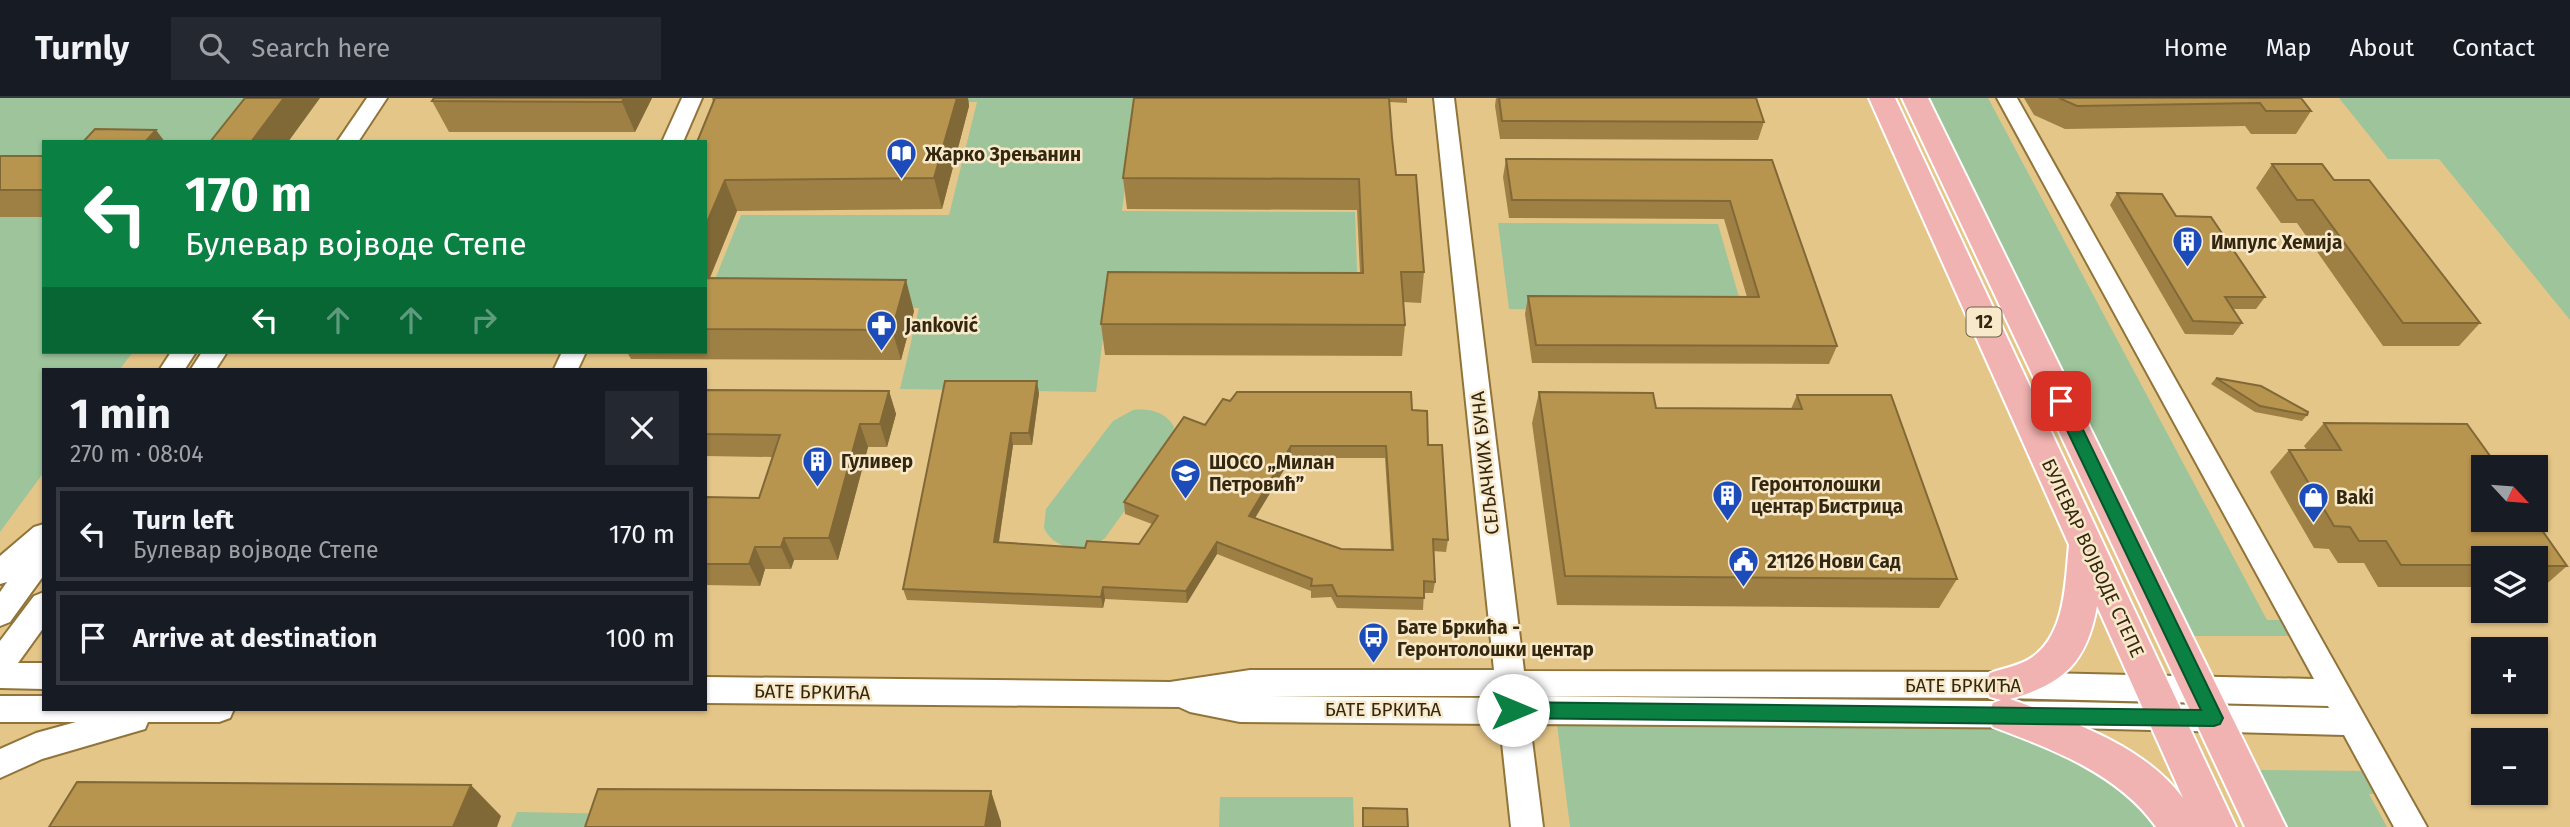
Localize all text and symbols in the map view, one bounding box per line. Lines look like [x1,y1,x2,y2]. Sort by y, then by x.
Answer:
search box [171,17,661,80]
text: Turnly [35,28,129,68]
icon: search [195,29,233,67]
text: Search here [251,33,390,64]
text: Home [2164,34,2228,62]
text: Map [2266,34,2312,62]
text: About [2350,34,2414,62]
text: Contact [2452,34,2535,62]
library icon: Жарко Зрењанин [885,137,919,181]
place label: Жарко Зрењанин [924,143,1081,166]
text: 170 m [185,165,312,224]
icon: left [70,168,161,259]
text: Булевар војводе Степе [185,225,527,263]
building icon: Импулс Хемија [2171,225,2205,269]
place label: Импулс Хемија [2211,231,2342,254]
icon: left [246,301,284,339]
icon: ahead [319,301,357,339]
icon: ahead [392,301,430,339]
icon: right [465,301,503,339]
pharmacy icon: Janković [865,308,899,352]
road number: 12 [1966,308,2002,336]
place label: Janković [904,314,978,337]
pin [2031,371,2091,431]
icon: arrive [2042,382,2080,420]
text: 1 min [70,389,171,439]
street label: СЕЉАЧКИХ БУНА [1466,390,1504,536]
button: close [605,391,679,465]
text: 270 m · 08:04 [70,440,204,468]
building icon: Гуливер [801,444,835,488]
place label: Гуливер [841,450,913,473]
place label: ШОСО „Милан Петровић” [1209,451,1335,496]
street label: БУЛЕВАР ВОЈВОДЕ СТЕПЕ [2037,455,2149,661]
north arrow [2471,455,2548,532]
map controls [2471,455,2548,805]
school or university icon: ШОСО „Милан Петровић” [1169,456,1203,500]
place label: Геронтолошки центар Бистрица [1751,473,1903,518]
building icon: Геронтолошки центар Бистрица [1711,478,1745,522]
shop icon: Baki [2296,480,2330,524]
place label: Baki [2336,486,2374,509]
text: Turn left [133,505,234,536]
icon: left [74,515,112,553]
text: 170 m [609,519,675,550]
text: Булевар војводе Степе [133,536,379,564]
public building icon: 21126 Нови Сад [1727,544,1761,588]
button: layers [2471,546,2548,623]
place label: 21126 Нови Сад [1767,550,1901,573]
place label: Бате Бркића - Геронтолошки центар [1397,616,1594,661]
icon: arrive [74,619,112,657]
bus stop icon: Бате Бркића - Геронтолошки центар [1357,621,1391,665]
text: Arrive at destination [133,623,377,654]
text: 100 m [606,623,675,654]
button: + [2471,637,2548,714]
position arrow [1476,673,1550,747]
street label: БАТЕ БРКИЋА [1905,674,2021,697]
street label: БАТЕ БРКИЋА [754,679,871,705]
street label: БАТЕ БРКИЋА [1325,698,1441,721]
button: − [2471,728,2548,805]

